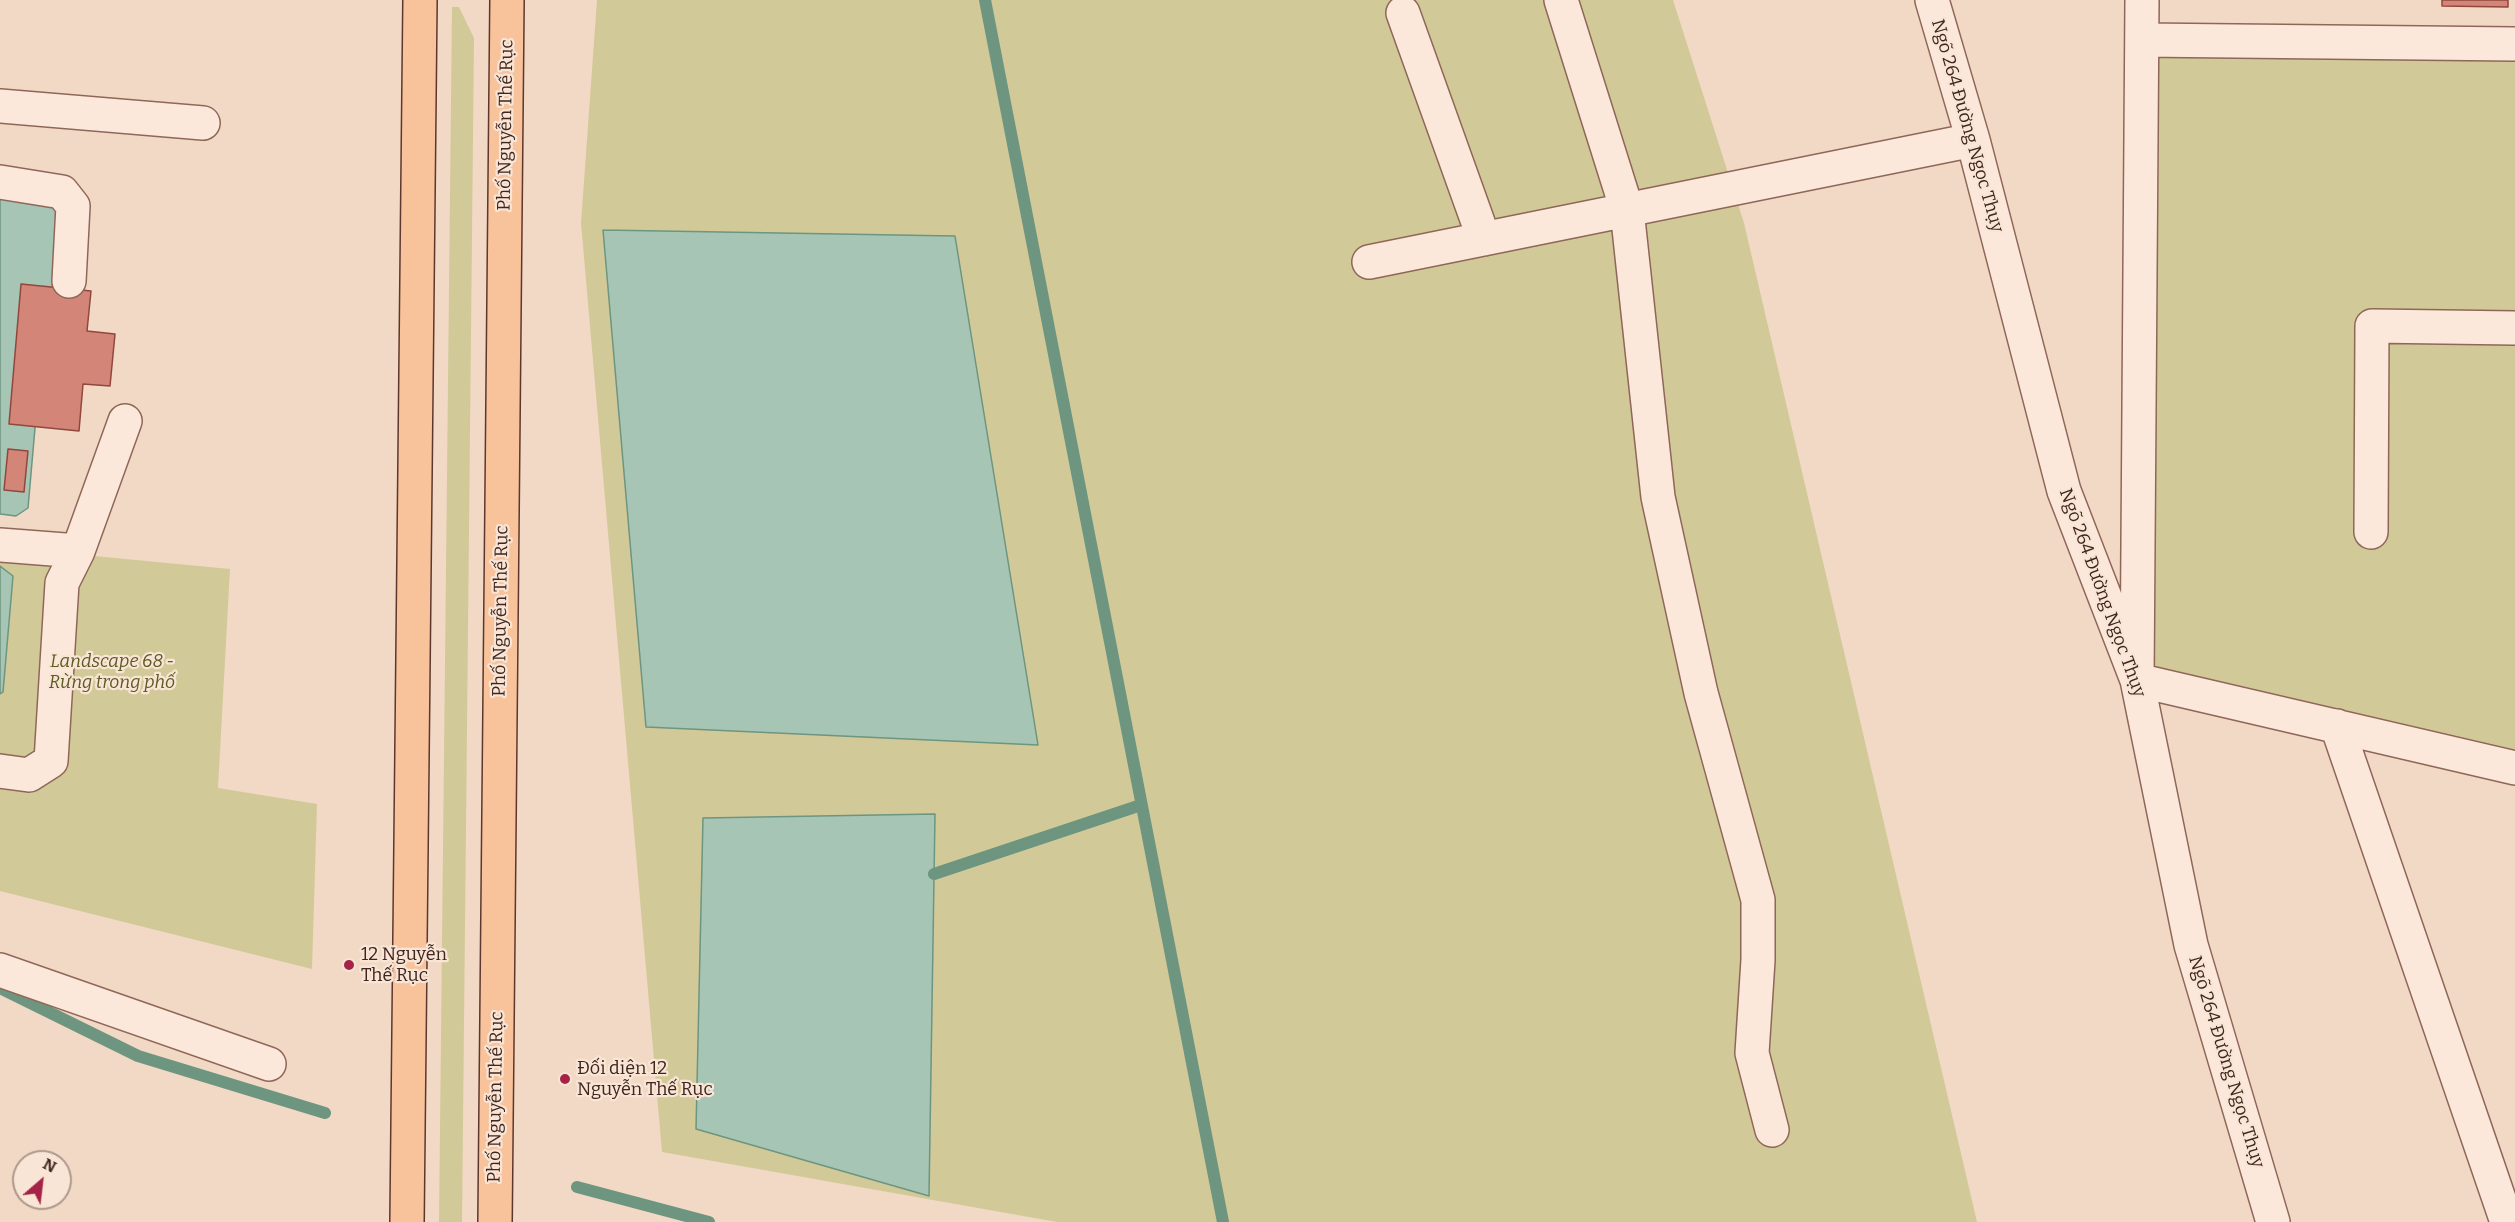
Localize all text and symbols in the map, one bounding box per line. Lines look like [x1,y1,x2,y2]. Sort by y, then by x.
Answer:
street label: Ngõ 264 Đường Ngọc Thụy [1926,17,2008,235]
street label: Phố Nguyễn Thế Rục [494,39,518,211]
street label: Ngõ 264 Đường Ngọc Thụy [2054,486,2150,700]
street label: Phố Nguyễn Thế Rục [489,525,513,697]
park label: Landscape 68 - Rừng trong phố [49,651,175,694]
place label: 12 Nguyễn Thế Rục [361,944,447,986]
street label: Ngõ 264 Đường Ngọc Thụy [2183,953,2269,1171]
marker: 12 Nguyễn Thế Rục [342,958,356,972]
street label: Phố Nguyễn Thế Rục [484,1011,508,1183]
place label: Đối diện 12 Nguyễn Thế Rục [577,1058,713,1100]
marker: Đối diện 12 Nguyễn Thế Rục [558,1072,572,1086]
north arrow [12,1150,72,1210]
text: N [40,1154,60,1177]

